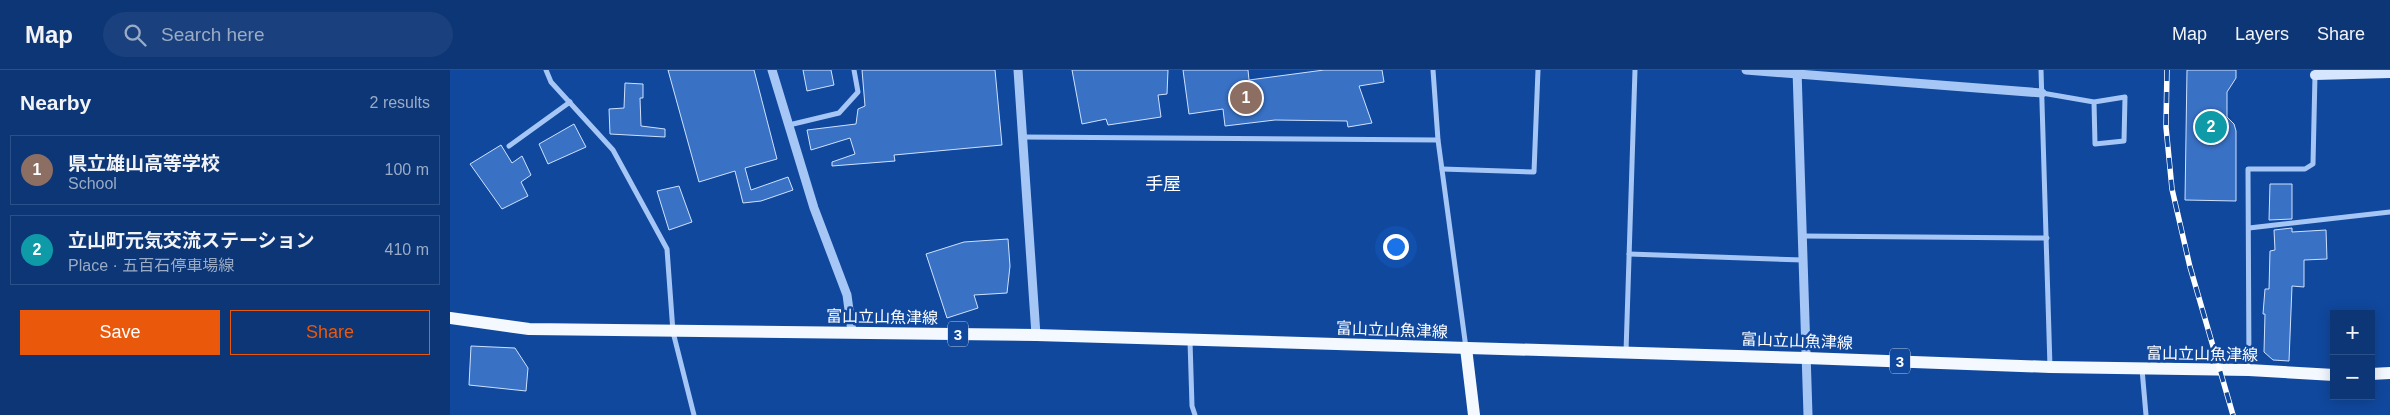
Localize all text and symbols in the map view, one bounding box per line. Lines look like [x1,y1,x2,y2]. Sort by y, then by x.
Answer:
search box [103,12,453,57]
text: Map [25,21,73,48]
icon: search [121,21,149,49]
text: Search here [161,24,265,45]
text: Map [2172,24,2207,44]
text: Layers [2235,24,2289,44]
text: Share [2317,24,2365,44]
pin: 1 [1230,79,1262,117]
text: Nearby [20,91,91,114]
text: 2 results [370,94,430,111]
pin: 2 [2195,108,2227,146]
text: 県立雄山高等学校 [68,153,220,174]
text: 1 [33,161,41,178]
text: 100 m [385,161,429,178]
district label: 手屋 [1145,174,1181,194]
text: School [68,175,117,192]
text: 立山町元気交流ステーション [68,230,315,251]
your location [1383,234,1409,260]
text: 2 [33,241,41,258]
text: 410 m [385,241,429,258]
text: Place · 五百石停車場線 [68,257,234,274]
street label: 富山立山魚津線 [826,307,938,326]
button: Save [20,310,220,355]
button: Share [230,310,430,355]
map controls [2330,310,2375,400]
button: + [2330,310,2375,355]
street label: 富山立山魚津線 [1336,319,1448,340]
road number: 3 [948,322,968,346]
street label: 富山立山魚津線 [1741,330,1853,351]
street label: 富山立山魚津線 [2146,344,2258,363]
road number: 3 [1890,348,1910,374]
button: − [2330,355,2375,400]

